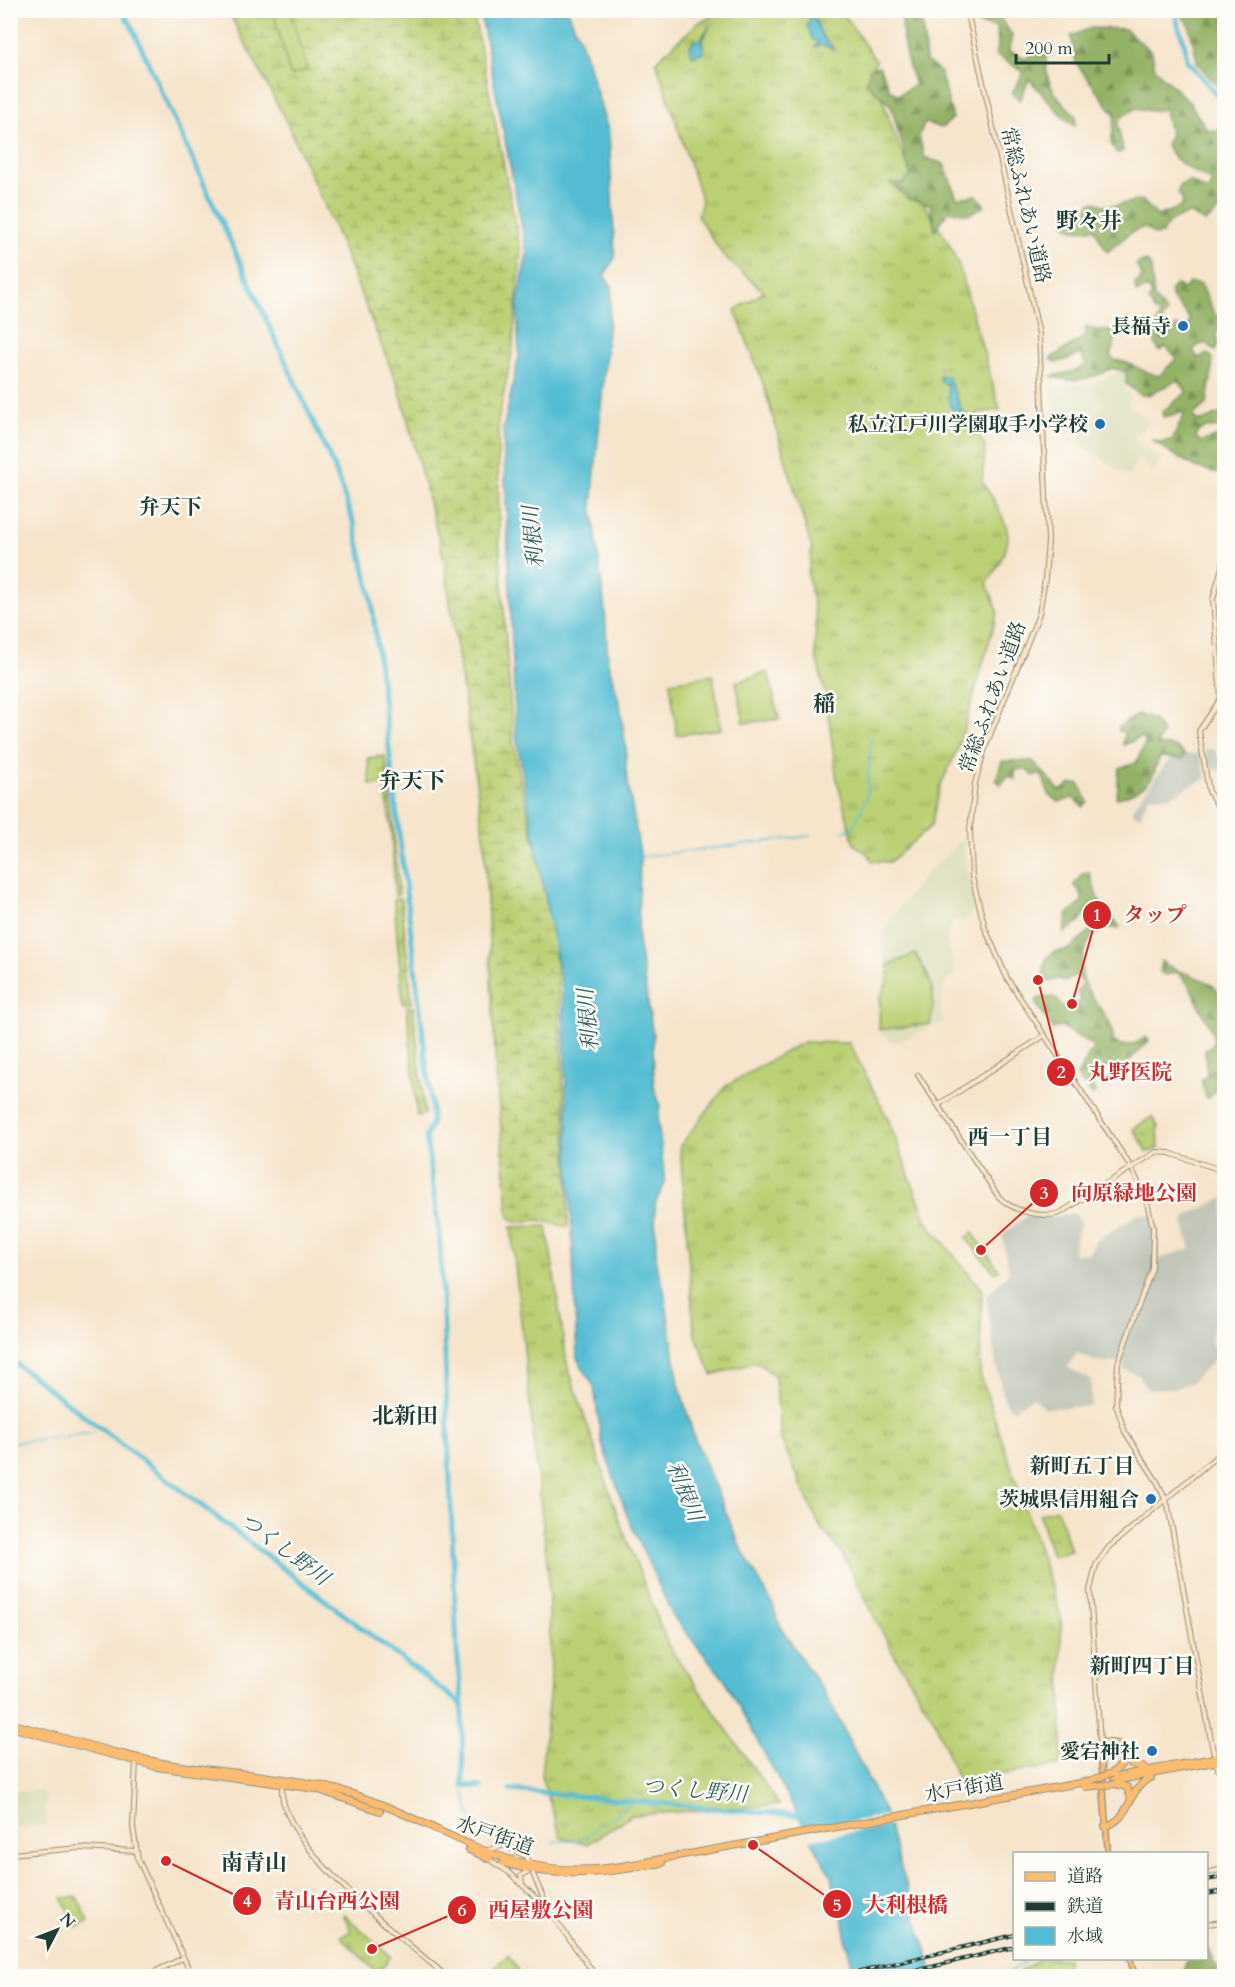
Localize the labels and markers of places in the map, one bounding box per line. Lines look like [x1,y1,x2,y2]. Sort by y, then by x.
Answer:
place label: 長福寺 [1111,313,1171,340]
marker: 長福寺 [1176,319,1190,333]
place label: 私立江戸川学園取手小学校 [848,411,1088,438]
marker: 私立江戸川学園取手小学校 [1093,417,1107,431]
callout: タップ [1082,895,1199,934]
callout: 丸野医院 [1046,1052,1184,1091]
callout: 向原緑地公園 [1029,1173,1209,1212]
place label: 茨城県信用組合 [999,1486,1139,1513]
marker: 茨城県信用組合 [1144,1492,1158,1506]
place label: 愛宕神社 [1060,1738,1140,1765]
marker: 愛宕神社 [1145,1744,1159,1758]
callout: 青山台西公園 [232,1881,412,1920]
callout: 大利根橋 [822,1885,960,1924]
callout: 西屋敷公園 [447,1890,606,1929]

